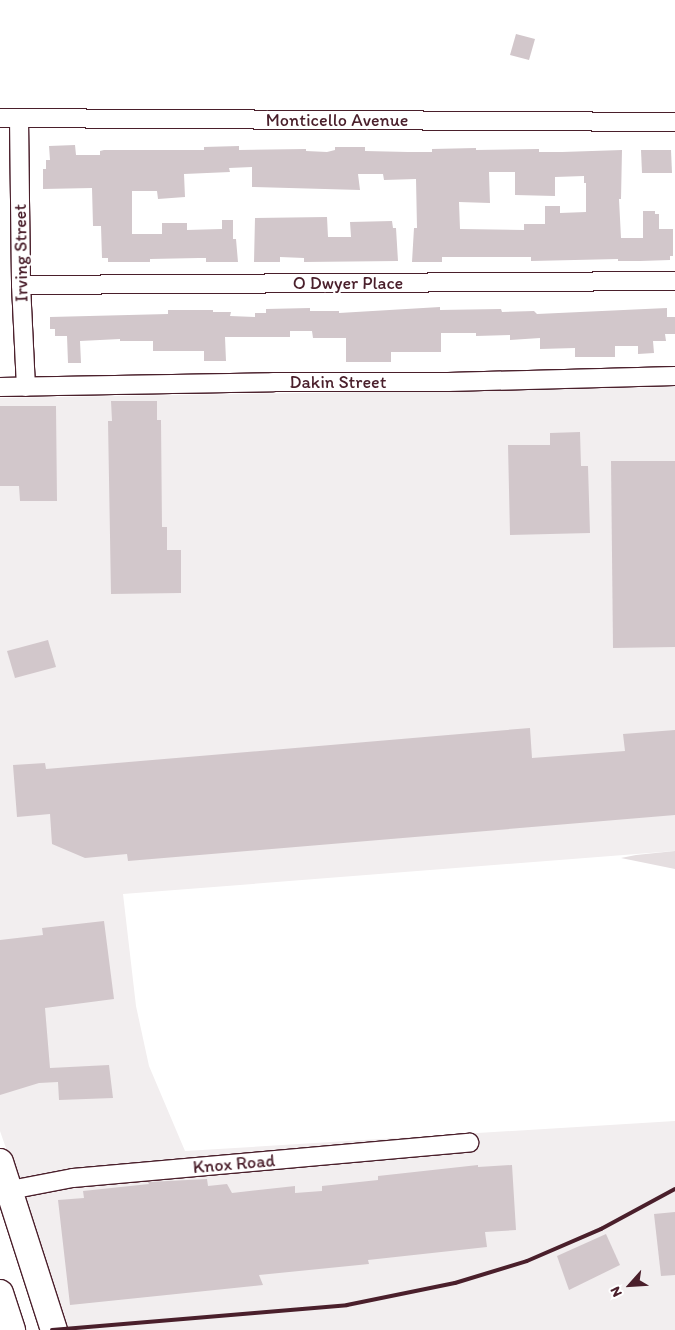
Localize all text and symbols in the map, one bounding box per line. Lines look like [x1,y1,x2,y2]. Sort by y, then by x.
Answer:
street label: Monticello Avenue [266,109,408,131]
street label: Irving Street [9,204,33,302]
street label: O Dwyer Place [293,272,403,294]
street label: Dakin Street [290,371,386,393]
street label: Knox Road [192,1150,276,1178]
north arrow [605,1260,655,1310]
text: N [606,1284,626,1300]

